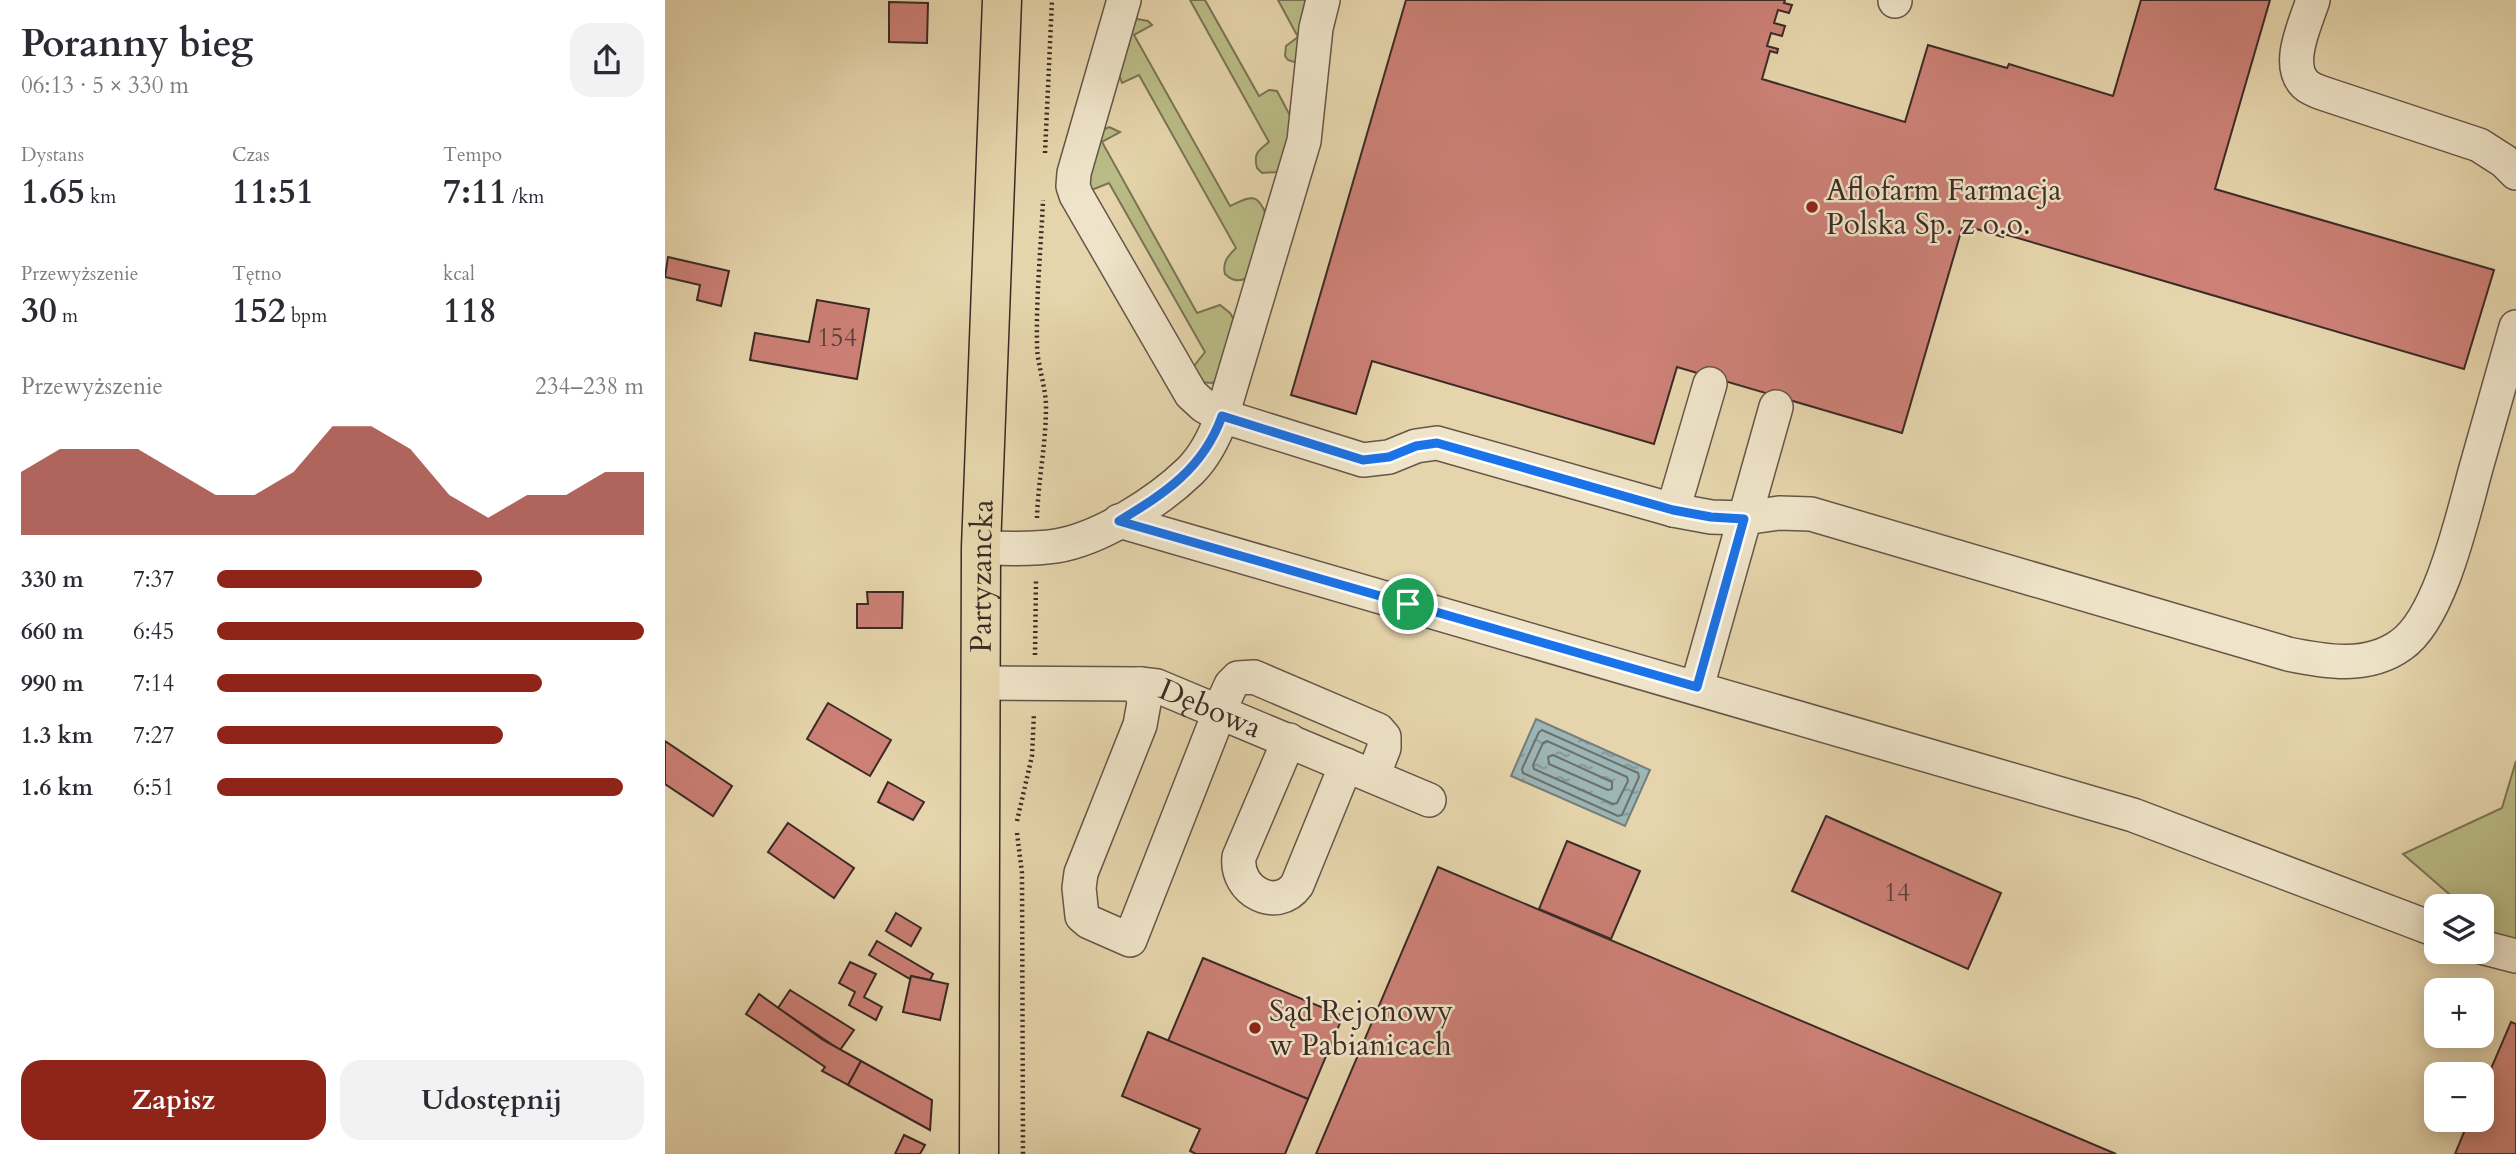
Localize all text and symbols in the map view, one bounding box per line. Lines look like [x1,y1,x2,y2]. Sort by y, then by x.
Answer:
text: Poranny bieg [21,18,253,70]
button: share [570,23,644,97]
text: 06:13 · 5 × 330 m [21,70,189,101]
text: Dystans [21,142,84,168]
text: Czas [232,142,270,168]
text: Tempo [443,142,502,168]
text: 1.65 [21,168,85,216]
text: 11:51 [232,168,314,216]
text: 7:11 [443,168,507,216]
place label: Aflofarm Farmacja Polska Sp. z o.o. [1826,170,2062,245]
text: km [85,184,116,210]
text: /km [507,184,544,210]
marker: Aflofarm Farmacja Polska Sp. z o.o. [1804,199,1820,215]
text: Przewyższenie [21,261,138,287]
text: Tętno [232,261,282,287]
text: kcal [443,261,475,287]
text: 30 [21,287,57,335]
text: 152 [232,287,286,335]
text: 118 [443,287,497,335]
text: m [57,303,78,329]
text: bpm [286,303,327,329]
house number: 154 [817,320,857,355]
text: Przewyższenie [21,371,163,402]
text: 234–238 m [535,371,644,402]
street label: Partyzancka [961,499,1004,653]
text: 330 m [21,564,84,595]
text: 7:37 [133,564,174,595]
pin [1378,574,1438,634]
icon: arrive [1389,585,1427,623]
text: 660 m [21,616,84,647]
text: 6:45 [133,616,174,647]
text: 990 m [21,668,84,699]
text: 7:14 [133,668,174,699]
street label: Dębowa [1153,669,1268,749]
text: 1.3 km [21,720,93,751]
text: 7:27 [133,720,174,751]
text: 1.6 km [21,772,93,803]
text: 6:51 [133,772,174,803]
house number: 14 [1884,875,1910,910]
map controls [2424,894,2494,1132]
button: layers [2424,894,2494,964]
button: + [2424,978,2494,1048]
place label: Sąd Rejonowy w Pabianicach [1269,991,1453,1066]
marker: Sąd Rejonowy w Pabianicach [1247,1020,1263,1036]
button: Zapisz [21,1060,326,1140]
button: Udostępnij [340,1060,644,1140]
button: − [2424,1062,2494,1132]

